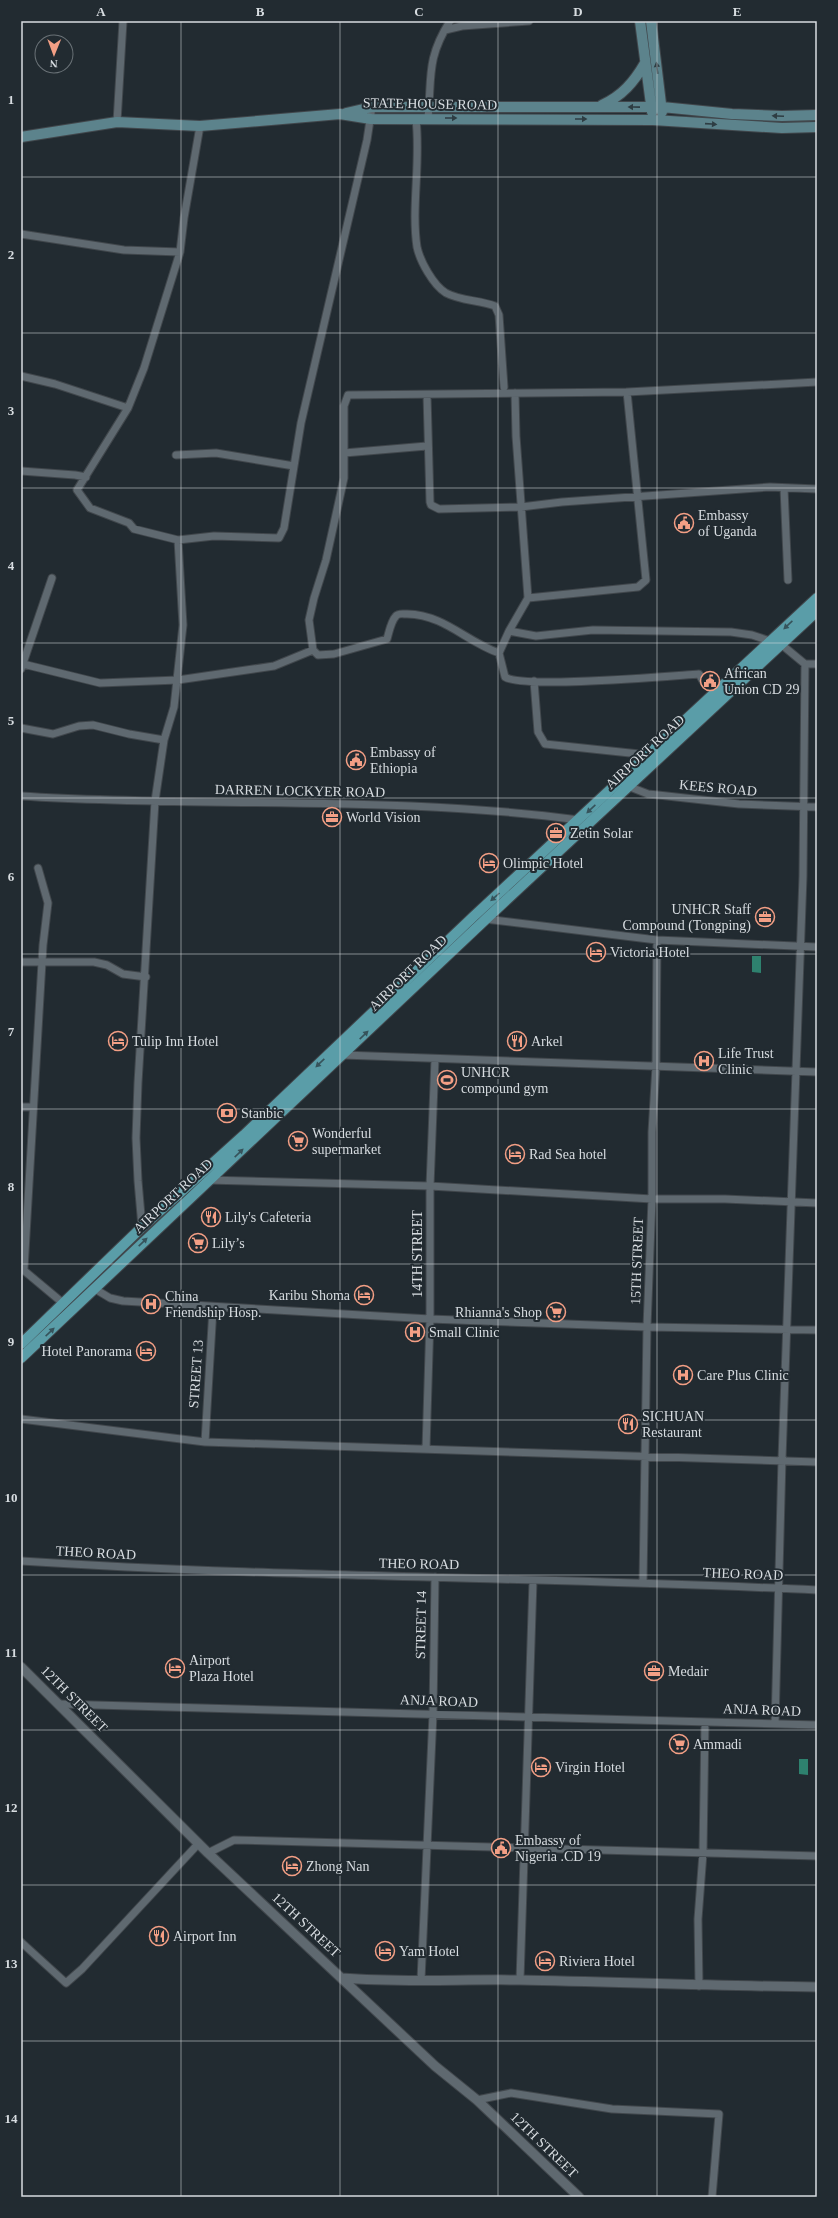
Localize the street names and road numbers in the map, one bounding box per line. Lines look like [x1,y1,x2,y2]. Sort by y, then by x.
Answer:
street label: STATE HOUSE ROAD [363,95,497,113]
street label: AIRPORT ROAD [603,712,687,792]
street label: KEES ROAD [678,777,758,799]
street label: DARREN LOCKYER ROAD [215,782,385,800]
street label: AIRPORT ROAD [366,932,450,1014]
street label: AIRPORT ROAD [131,1156,215,1236]
street label: 14TH STREET [410,1210,425,1298]
street label: 15TH STREET [628,1217,646,1305]
street label: STREET 13 [186,1339,206,1409]
street label: THEO ROAD [55,1543,137,1563]
street label: THEO ROAD [379,1556,459,1572]
street label: THEO ROAD [703,1565,783,1583]
street label: STREET 14 [413,1591,429,1659]
street label: 12TH STREET [38,1663,111,1736]
street label: ANJA ROAD [400,1692,478,1710]
street label: ANJA ROAD [723,1701,801,1719]
street label: 12TH STREET [269,1890,343,1961]
street label: 12TH STREET [507,2109,581,2181]

